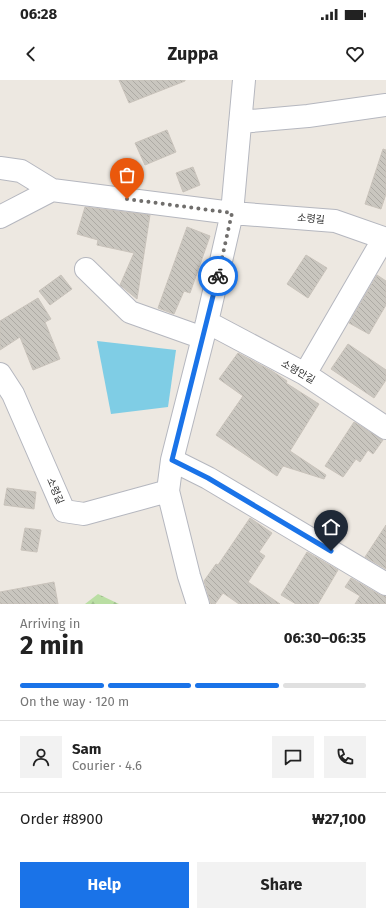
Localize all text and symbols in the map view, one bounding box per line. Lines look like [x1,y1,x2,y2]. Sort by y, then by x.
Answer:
text: 06:28 [20,5,57,23]
icon: back [20,43,42,65]
text: Zuppa [168,43,218,65]
icon: heart [344,43,366,65]
pin [110,158,144,199]
icon: bag [116,164,138,186]
street label: 소령길 [297,212,325,226]
courier [198,256,238,296]
icon: bike [207,265,229,287]
street label: 소령안길 [279,358,317,386]
street label: 소령길 [44,476,66,506]
pin [314,510,348,551]
icon: home [320,516,342,538]
text: Arriving in [20,616,80,631]
text: 06:30–06:35 [284,629,366,647]
text: 2 min [20,630,84,661]
text: On the way · 120 m [20,694,129,709]
button: person [20,736,62,778]
button: chat [272,736,314,778]
button: phone [324,736,366,778]
text: Sam [72,740,101,758]
text: Courier · 4.6 [72,758,142,773]
text: Order #8900 [20,810,103,828]
text: ₩27,100 [312,810,366,828]
button: Help [20,862,189,908]
button: Share [197,862,366,908]

